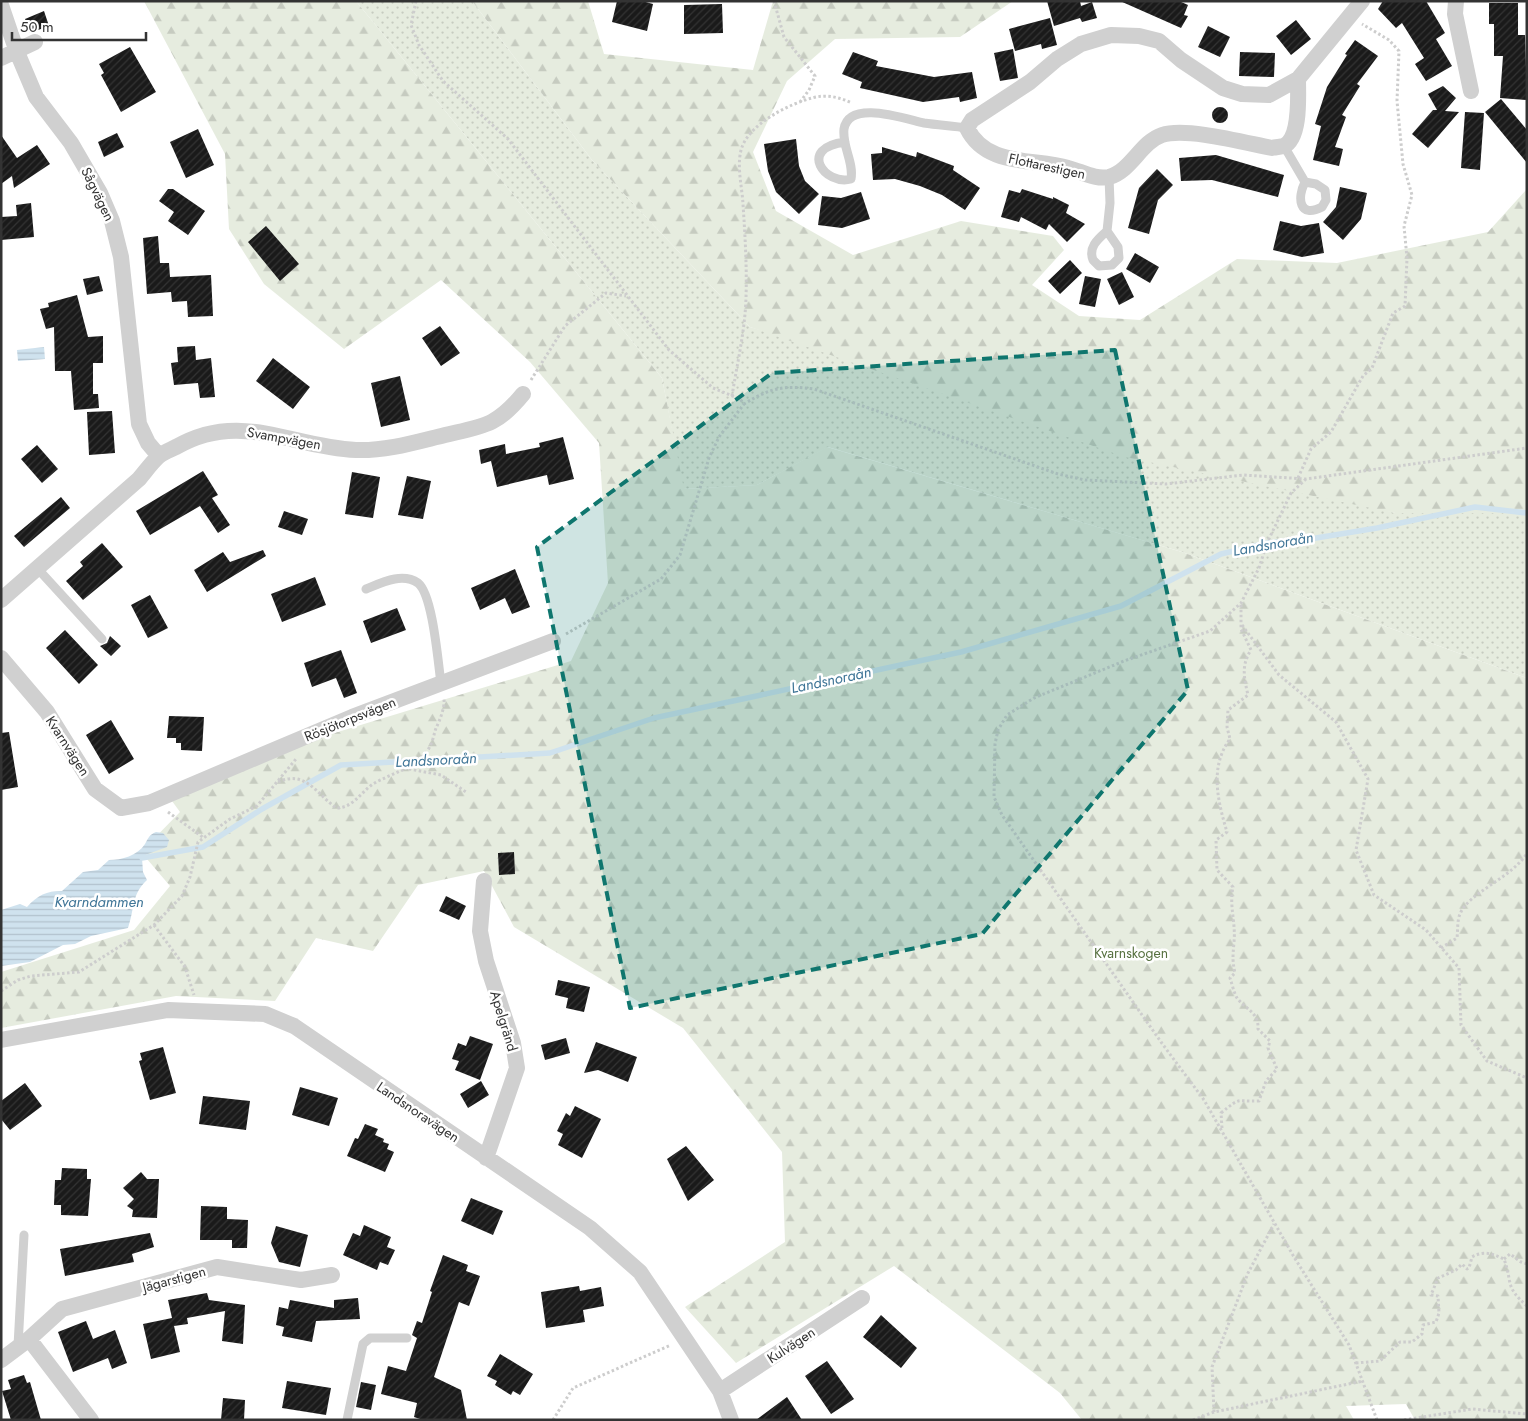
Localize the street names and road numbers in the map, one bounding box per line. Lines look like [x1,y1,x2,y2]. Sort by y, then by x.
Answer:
street label: Flottarestigen [1007,148,1087,184]
street label: Sågvägen [76,164,120,224]
street label: Svampvägen [245,422,323,454]
street label: Rösjötorpsvägen [301,692,399,746]
street label: Kvarnvägen [41,712,95,780]
street label: Apelgränd [485,988,523,1054]
street label: Landsnoravägen [373,1077,463,1147]
street label: Jägarstigen [138,1261,208,1298]
street label: Kulvägen [763,1322,819,1368]

